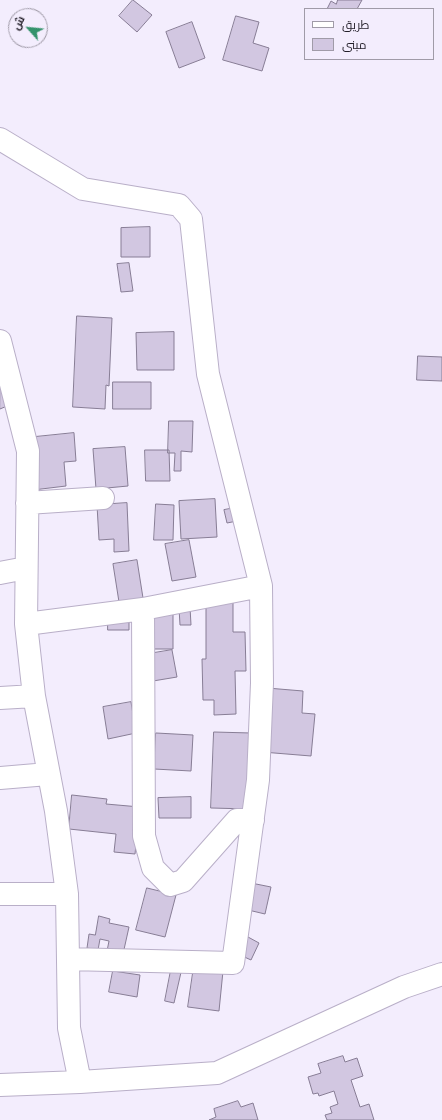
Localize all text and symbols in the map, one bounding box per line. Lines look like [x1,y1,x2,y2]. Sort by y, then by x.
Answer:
north arrow [8,8,48,48]
legend [304,8,434,60]
text: ش [8,13,29,33]
text: طريق [342,16,369,34]
text: مبنى [342,36,367,54]

